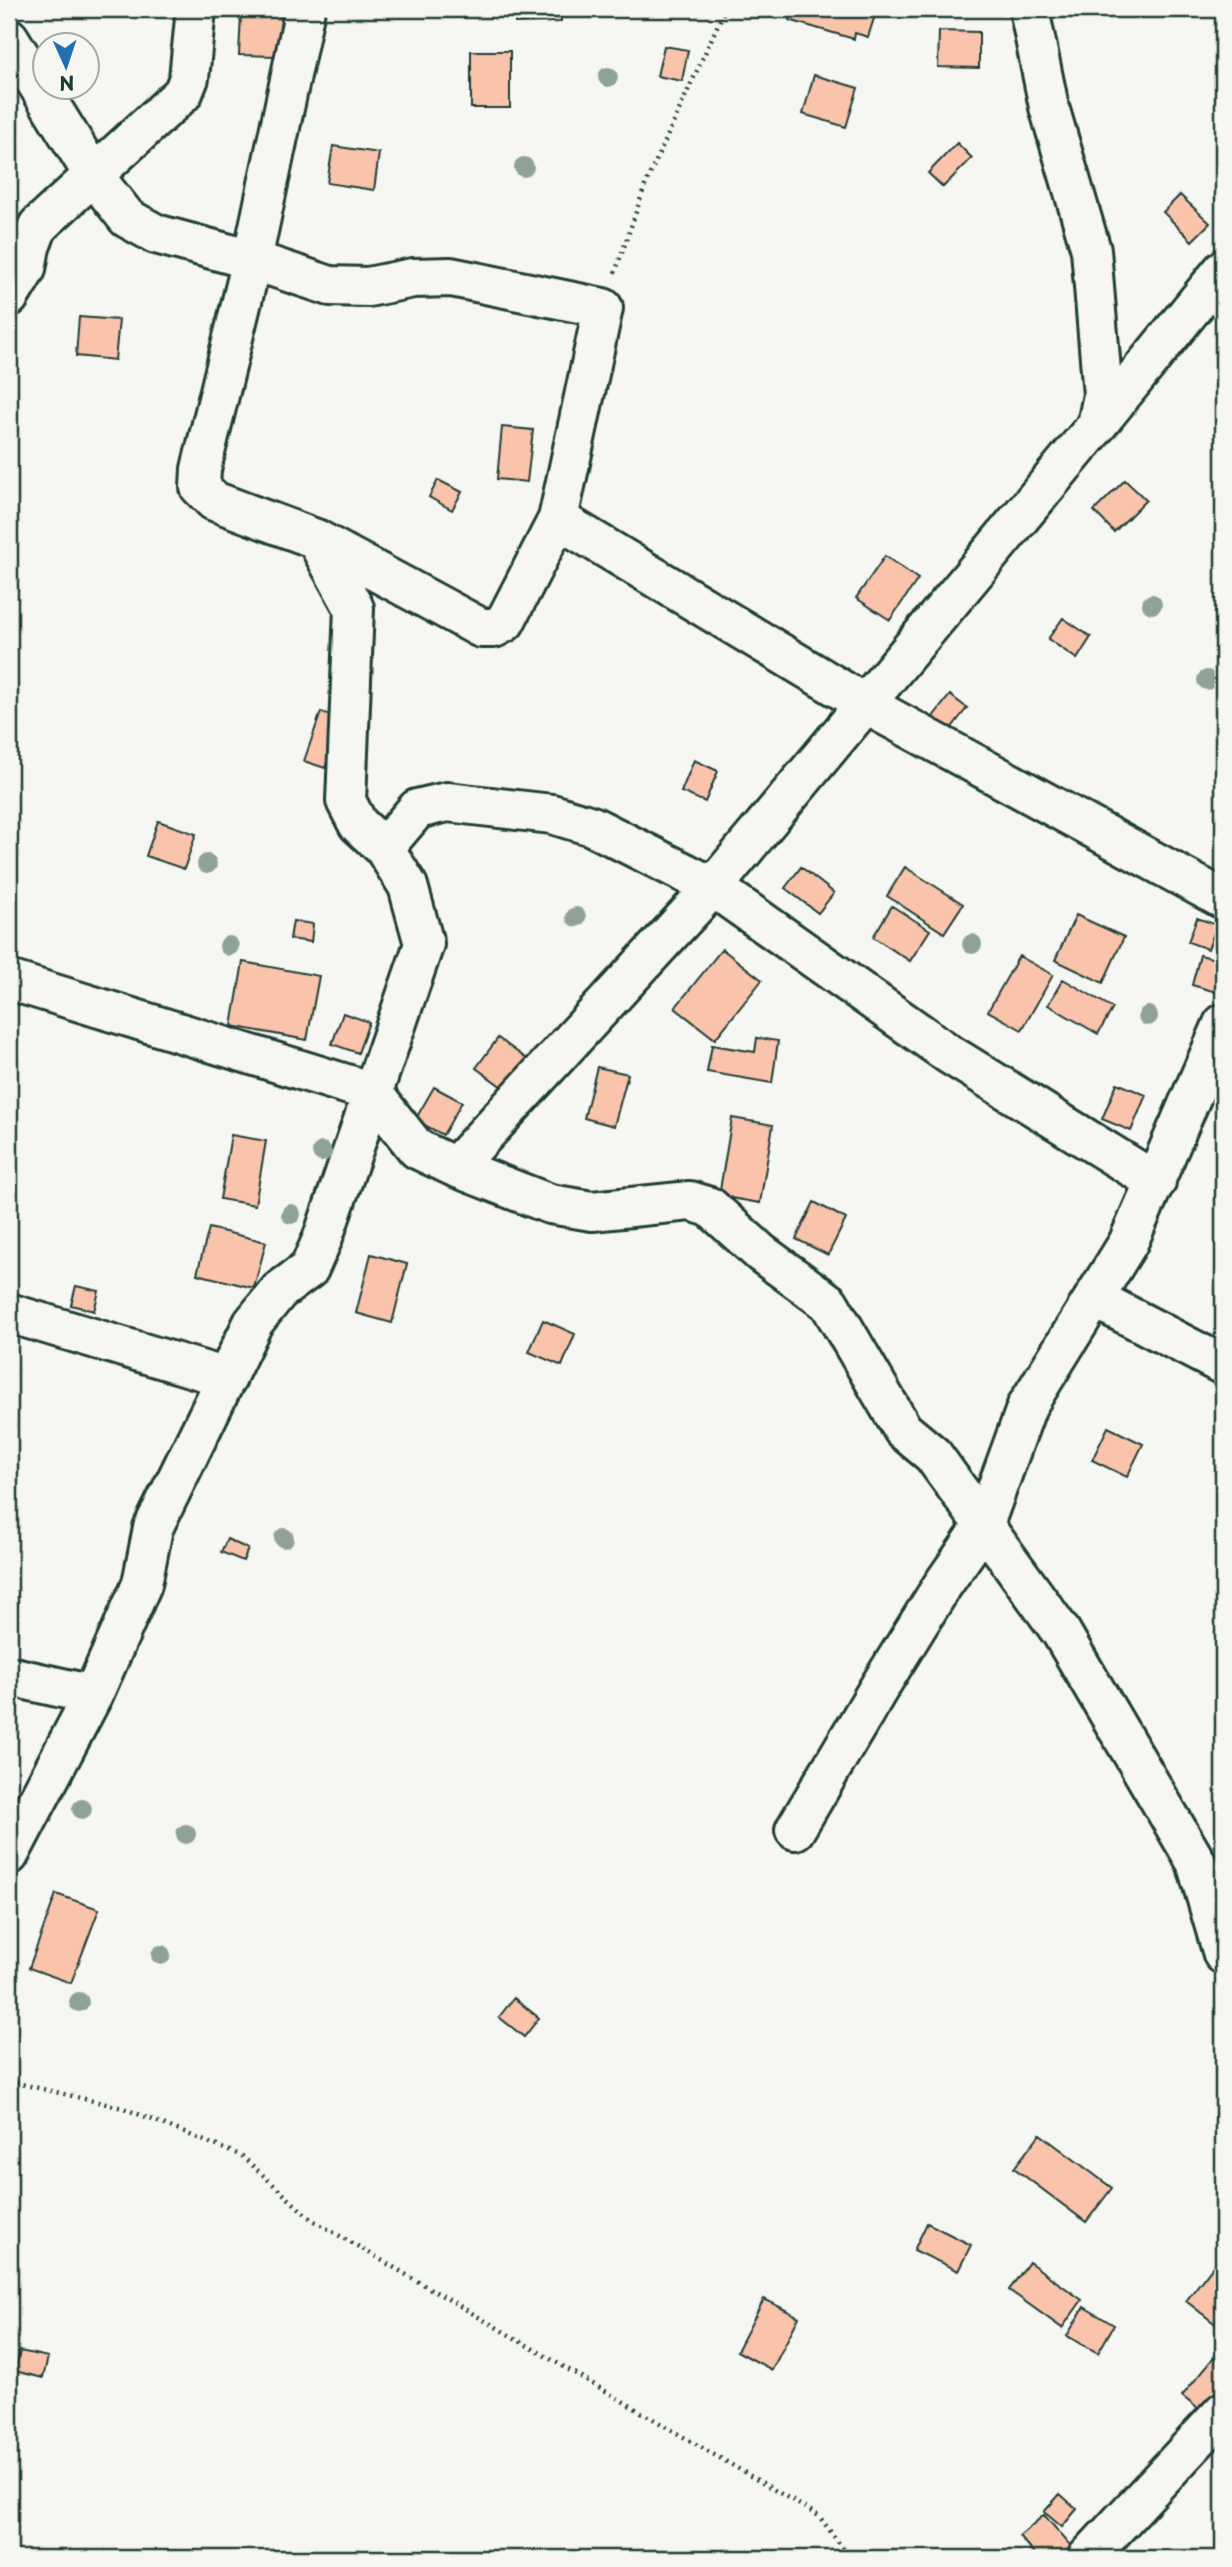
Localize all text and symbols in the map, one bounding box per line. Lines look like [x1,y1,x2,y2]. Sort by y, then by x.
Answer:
north arrow [32,32,102,102]
text: N [59,70,75,98]

